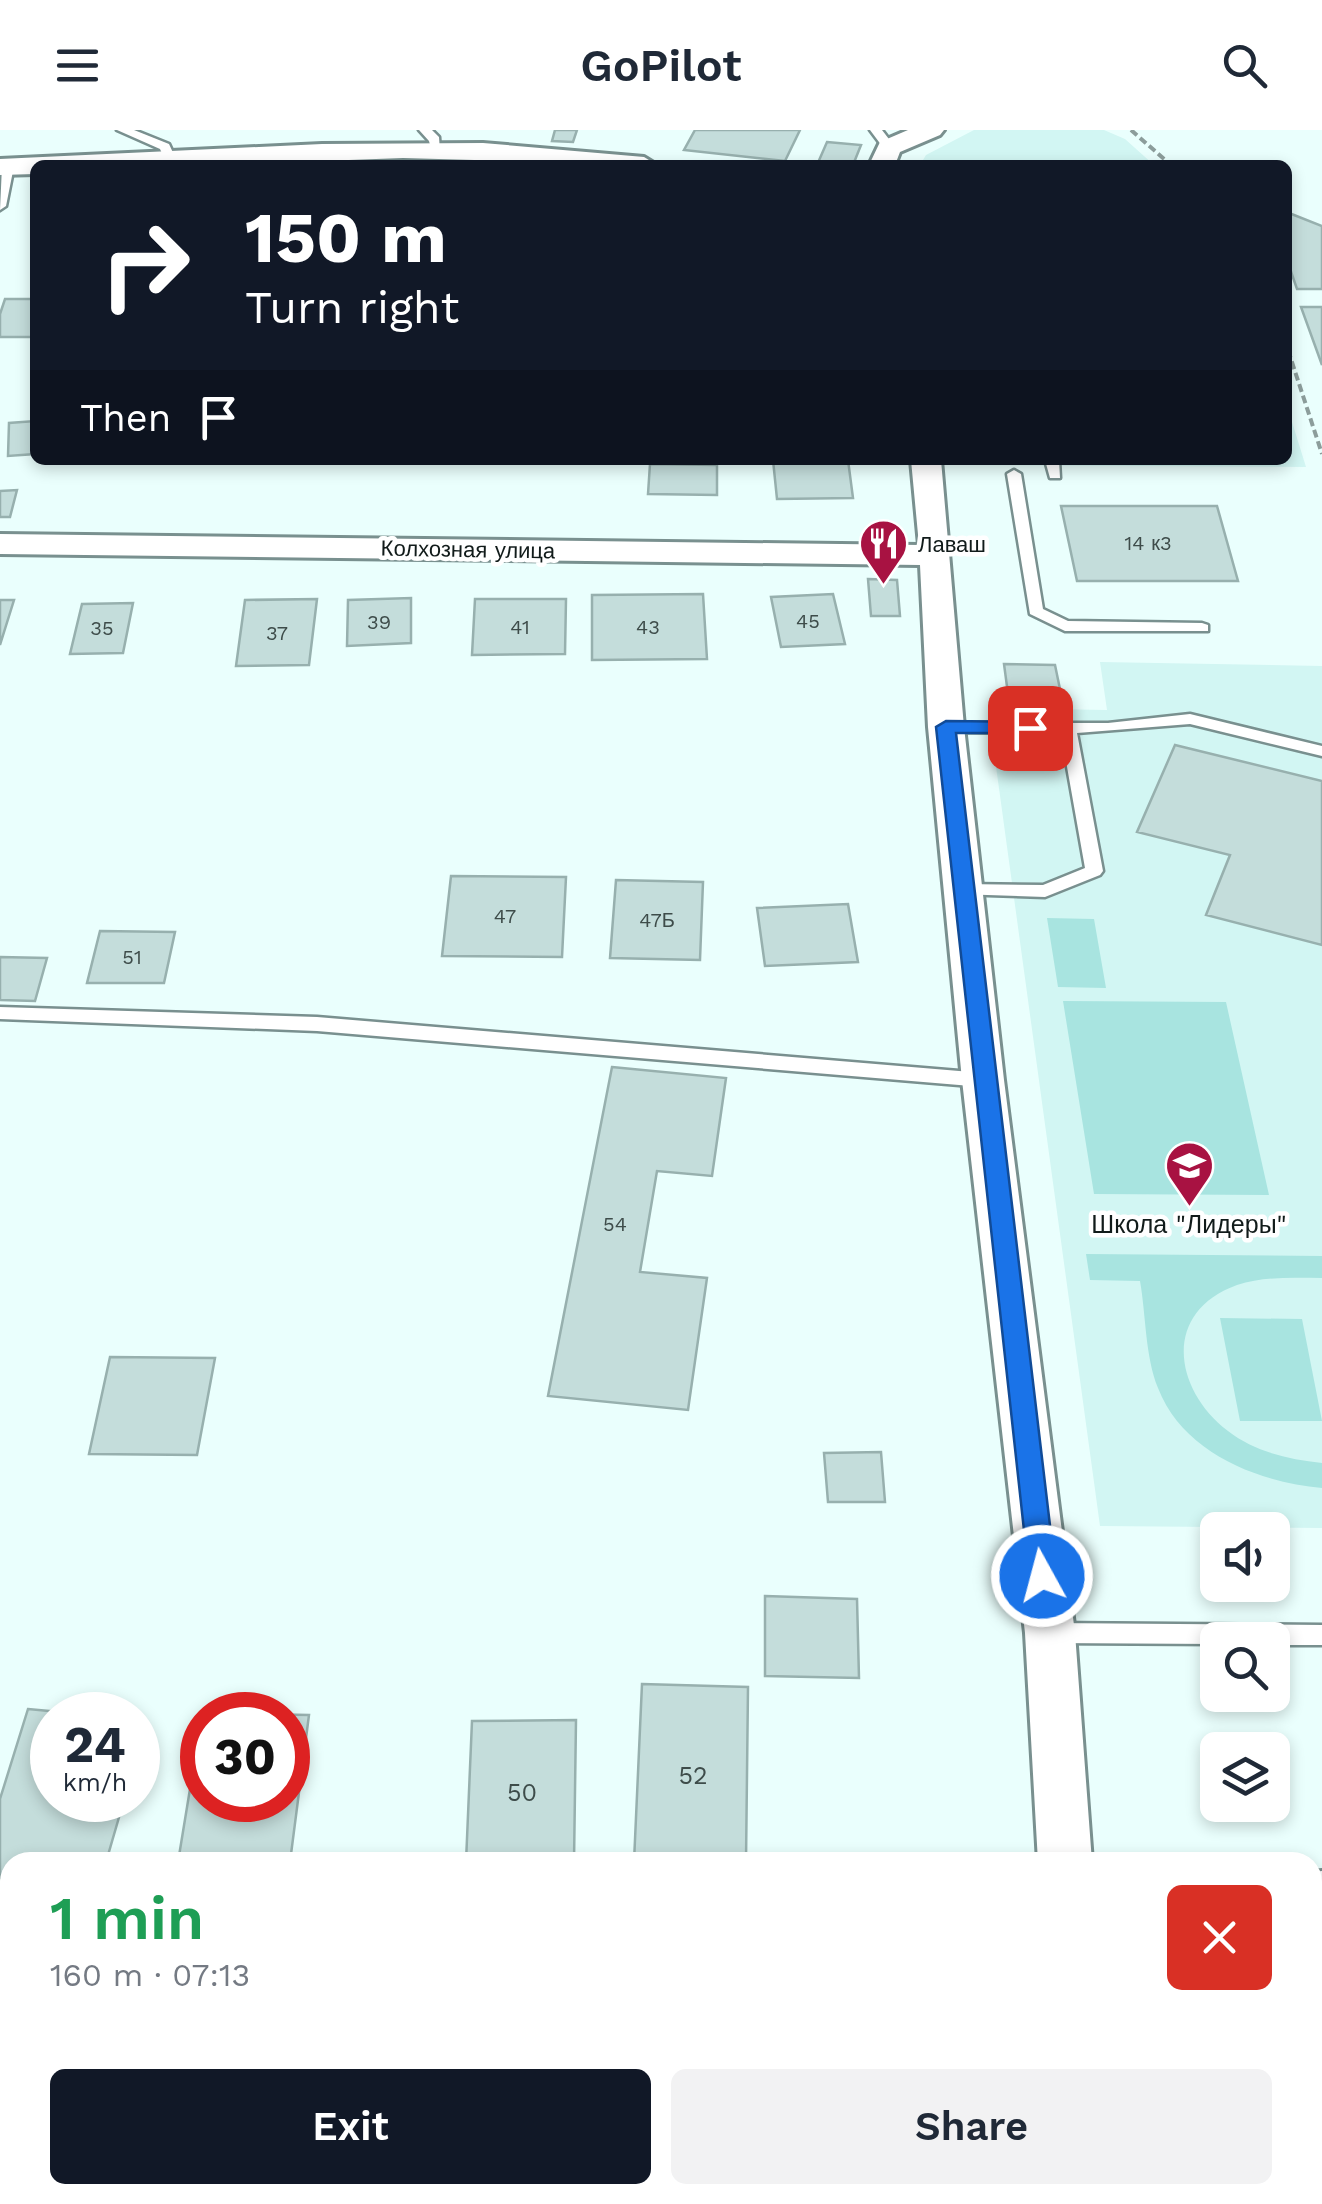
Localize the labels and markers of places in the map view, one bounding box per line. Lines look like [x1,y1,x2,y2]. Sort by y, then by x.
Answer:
restaurant icon: Лаваш [857,518,909,586]
place label: Лаваш [918,532,986,557]
pin [988,686,1073,771]
school or university icon: Школа "Лидеры" [1163,1140,1215,1208]
place label: Школа "Лидеры" [1091,1210,1287,1239]

